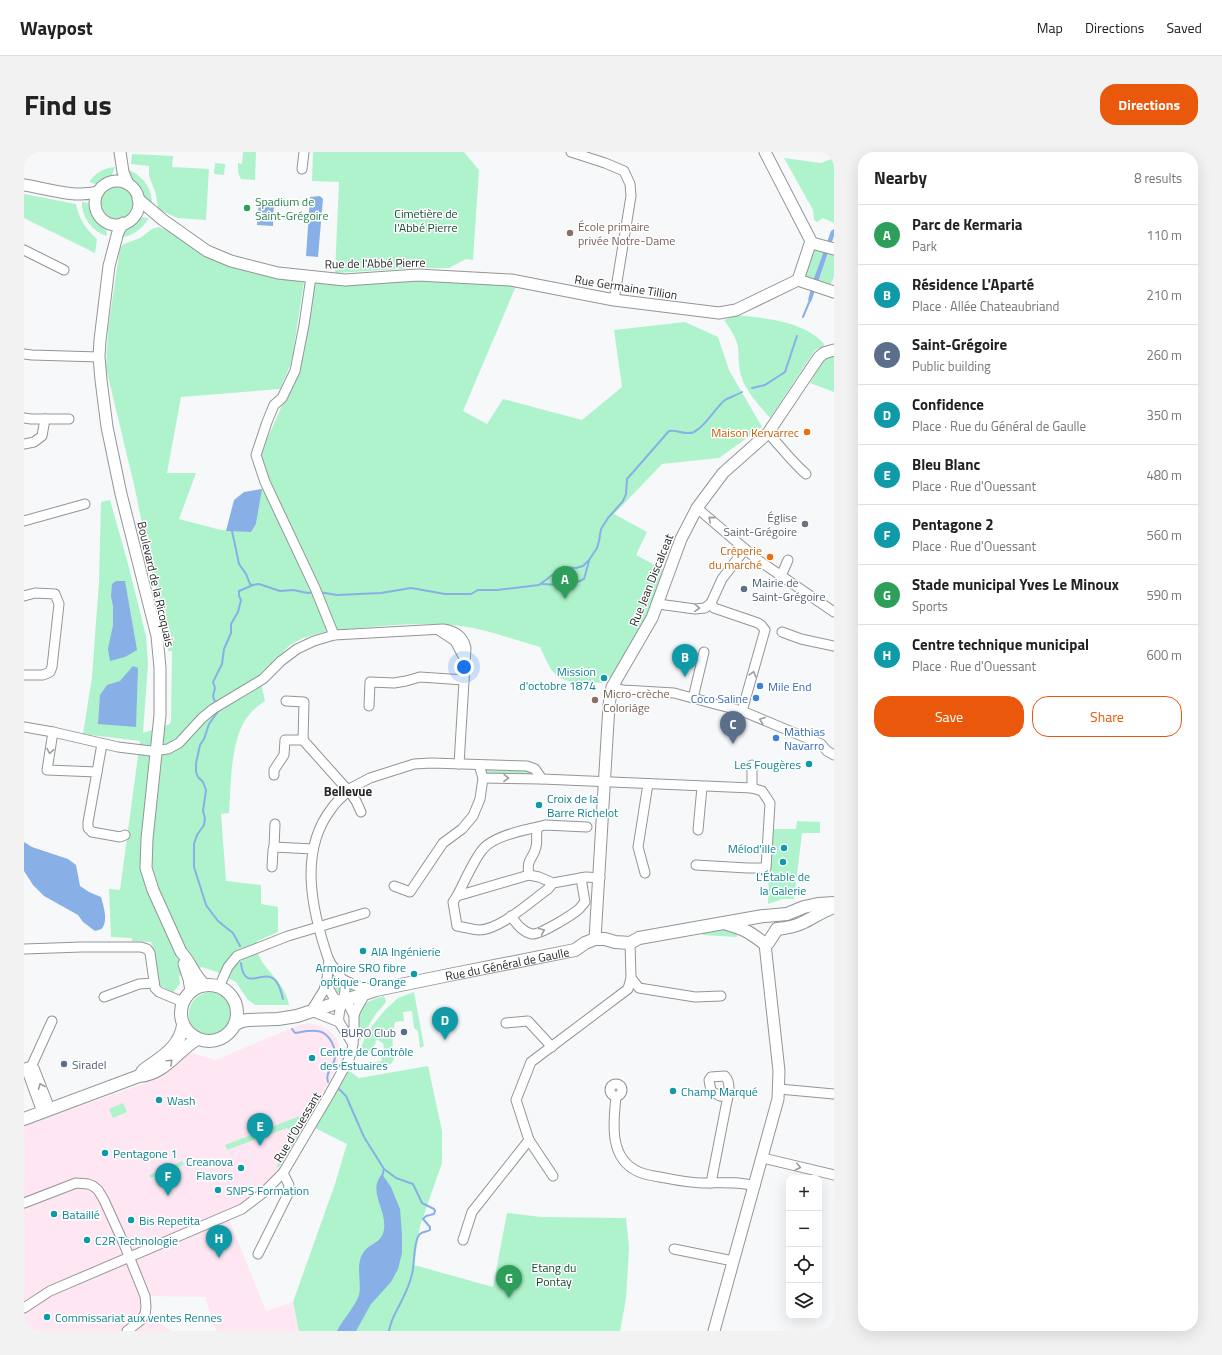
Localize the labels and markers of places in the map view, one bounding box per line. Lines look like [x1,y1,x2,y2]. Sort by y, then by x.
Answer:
place label: Spadium de Saint-Grégoire [255,192,328,225]
marker: Spadium de Saint-Grégoire [242,203,252,213]
place label: École primaire privée Notre-Dame [578,217,675,250]
marker: École primaire privée Notre-Dame [565,228,575,238]
place label: Maison Kervarrec [711,423,799,442]
marker: Maison Kervarrec [802,427,812,437]
place label: Église Saint-Grégoire [724,508,797,541]
marker: Église Saint-Grégoire [800,519,810,529]
place label: Crêperie du marché [709,541,762,574]
marker: Crêperie du marché [765,552,775,562]
pin: A [552,566,578,599]
place label: Mairie de Saint-Grégoire [752,573,825,606]
marker: Mairie de Saint-Grégoire [739,584,749,594]
pin: B [672,644,698,677]
place label: Mission d'octobre 1874 [519,662,596,695]
marker: Mission d'octobre 1874 [599,673,609,683]
place label: Mile End [768,677,812,696]
marker: Mile End [755,681,765,691]
place label: Micro-crèche Coloriâge [603,684,670,717]
place label: Coco Saline [691,689,748,708]
marker: Coco Saline [751,693,761,703]
marker: Micro-crèche Coloriâge [590,695,600,705]
pin: C [720,711,746,744]
place label: Mathias Navarro [784,722,825,755]
marker: Mathias Navarro [771,733,781,743]
place label: Les Fougères [734,755,801,774]
marker: Les Fougères [804,759,814,769]
place label: Croix de la Barre Richelot [547,789,619,822]
marker: Croix de la Barre Richelot [534,800,544,810]
place label: Mélod'ille [728,839,776,858]
marker: Mélod'ille [779,843,789,853]
marker: L'Étable de la Galerie [778,857,788,867]
place label: L'Étable de la Galerie [756,867,810,900]
place label: AIA Ingénierie [371,942,441,961]
marker: AIA Ingénierie [358,946,368,956]
place label: Armoire SRO fibre optique - Orange [316,958,406,991]
marker: Armoire SRO fibre optique - Orange [409,969,419,979]
pin: D [432,1007,458,1040]
place label: BURO Club [341,1023,396,1042]
marker: BURO Club [399,1027,409,1037]
place label: Centre de Contrôle des Estuaires [320,1042,413,1075]
marker: Centre de Contrôle des Estuaires [307,1053,317,1063]
place label: Siradel [72,1055,106,1074]
marker: Siradel [59,1059,69,1069]
place label: Champ Marqué [681,1082,758,1101]
marker: Champ Marqué [668,1086,678,1096]
place label: Wash [167,1091,196,1110]
marker: Wash [154,1095,164,1105]
pin: E [247,1113,273,1146]
place label: Pentagone 1 [113,1144,177,1163]
marker: Pentagone 1 [100,1148,110,1158]
place label: Creanova Flavors [186,1152,233,1185]
pin: F [155,1163,181,1196]
marker: Creanova Flavors [236,1163,246,1173]
place label: SNPS Formation [226,1181,309,1200]
marker: SNPS Formation [213,1185,223,1195]
place label: Bataillé [62,1205,100,1224]
marker: Bataillé [49,1209,59,1219]
place label: Bis Repetita [139,1211,200,1230]
marker: Bis Repetita [126,1215,136,1225]
pin: H [206,1225,232,1258]
place label: C2R Technologie [95,1231,178,1250]
marker: C2R Technologie [82,1235,92,1245]
pin: G [496,1265,522,1298]
place label: Commissariat aux ventes Rennes [55,1308,223,1327]
marker: Commissariat aux ventes Rennes [42,1312,52,1322]

